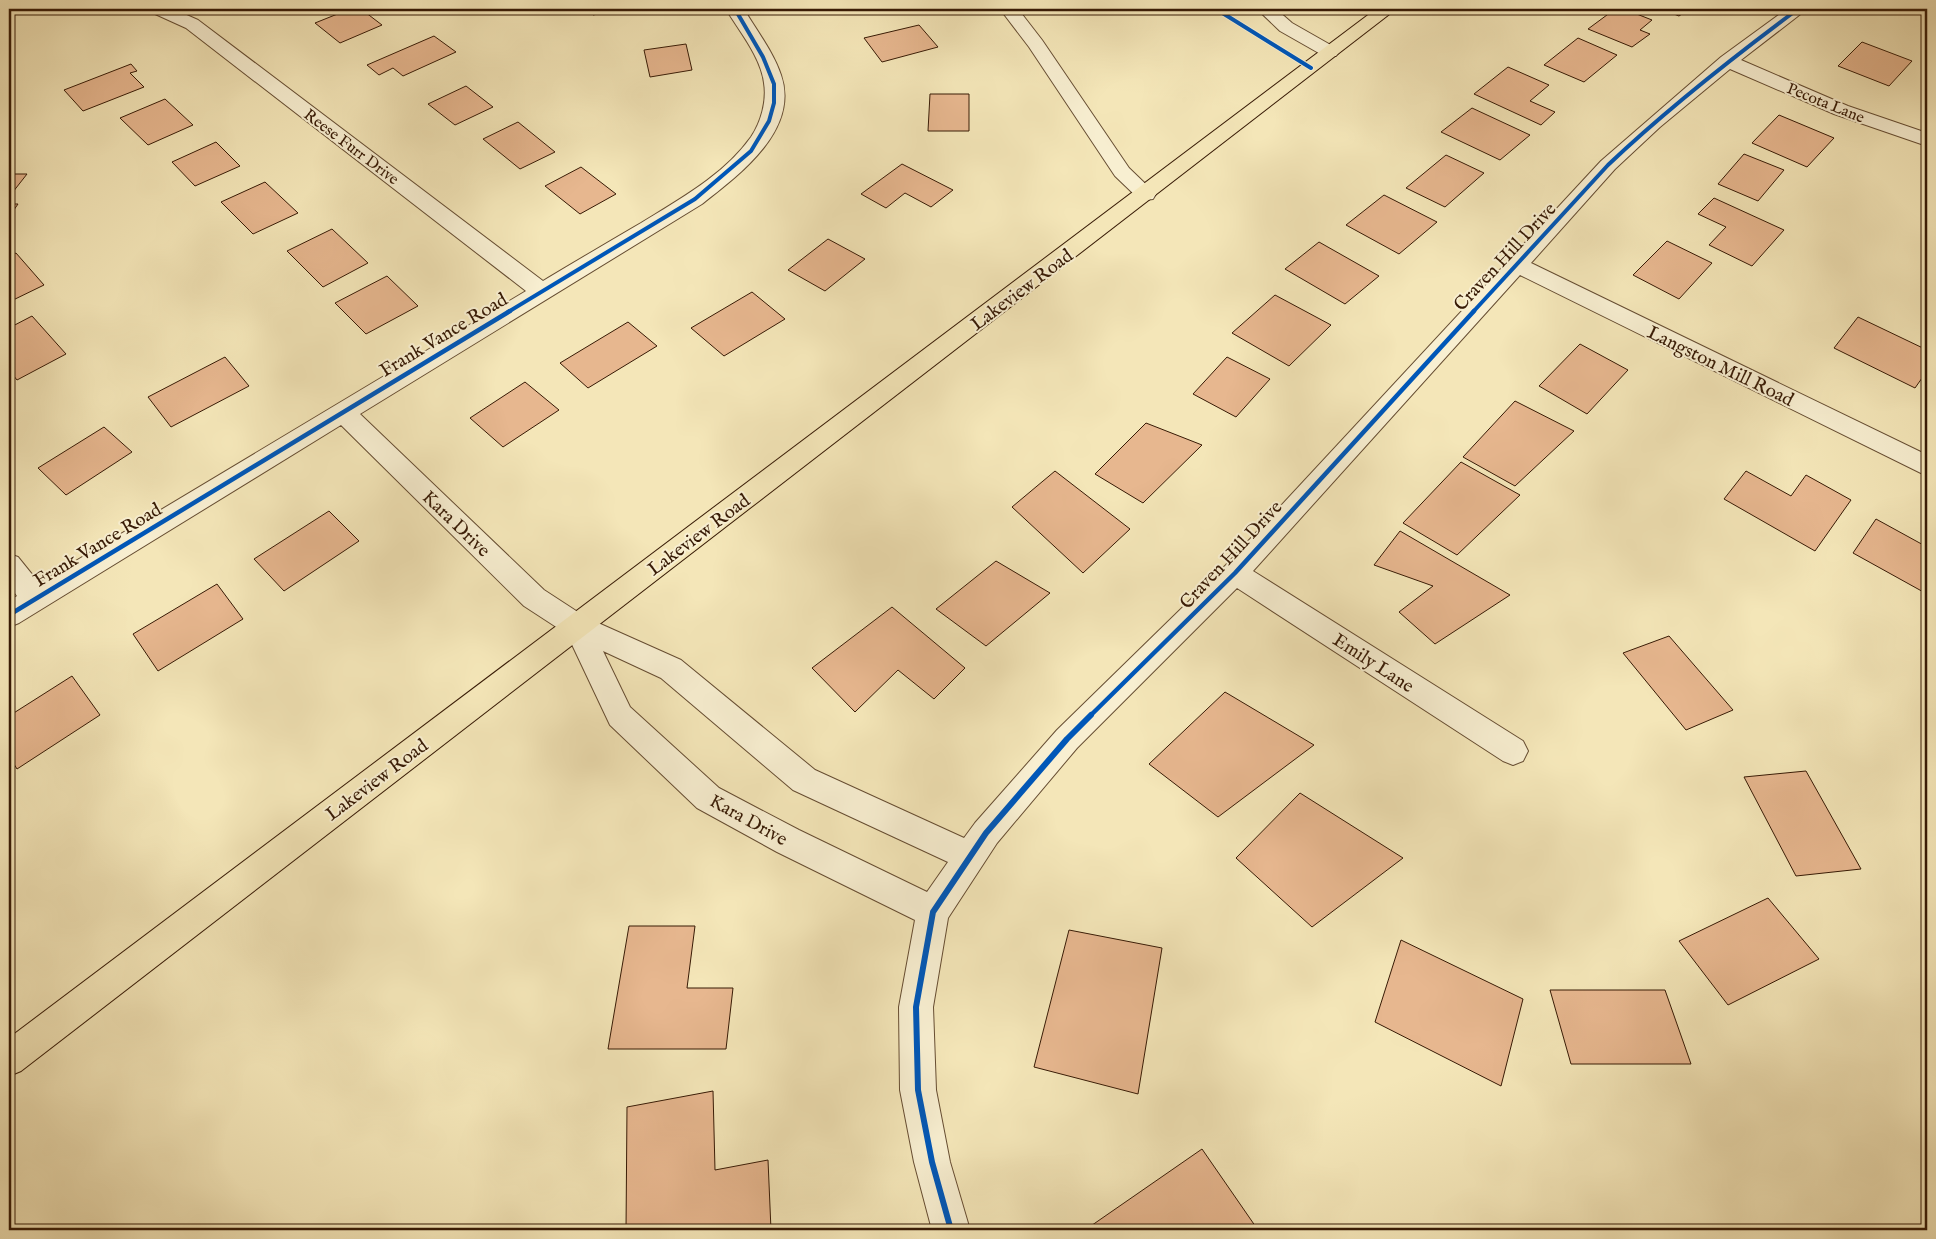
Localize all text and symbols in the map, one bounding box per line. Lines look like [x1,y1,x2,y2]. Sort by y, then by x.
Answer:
street label: Pecota Lane [1784,79,1867,128]
street label: Reese Furr Drive [299,105,402,190]
street label: Craven Hill Drive [1449,198,1562,317]
street label: Lakeview Road [966,244,1079,337]
street label: Frank Vance Road [376,288,513,383]
street label: Langston Mill Road [1643,321,1798,413]
street label: Kara Drive [417,486,495,563]
street label: Lakeview Road [643,489,756,582]
street label: Craven Hill Drive [1175,496,1288,615]
street label: Frank Vance Road [30,498,167,593]
street label: Emily Lane [1328,629,1418,699]
street label: Lakeview Road [321,734,434,827]
street label: Kara Drive [705,790,791,852]

